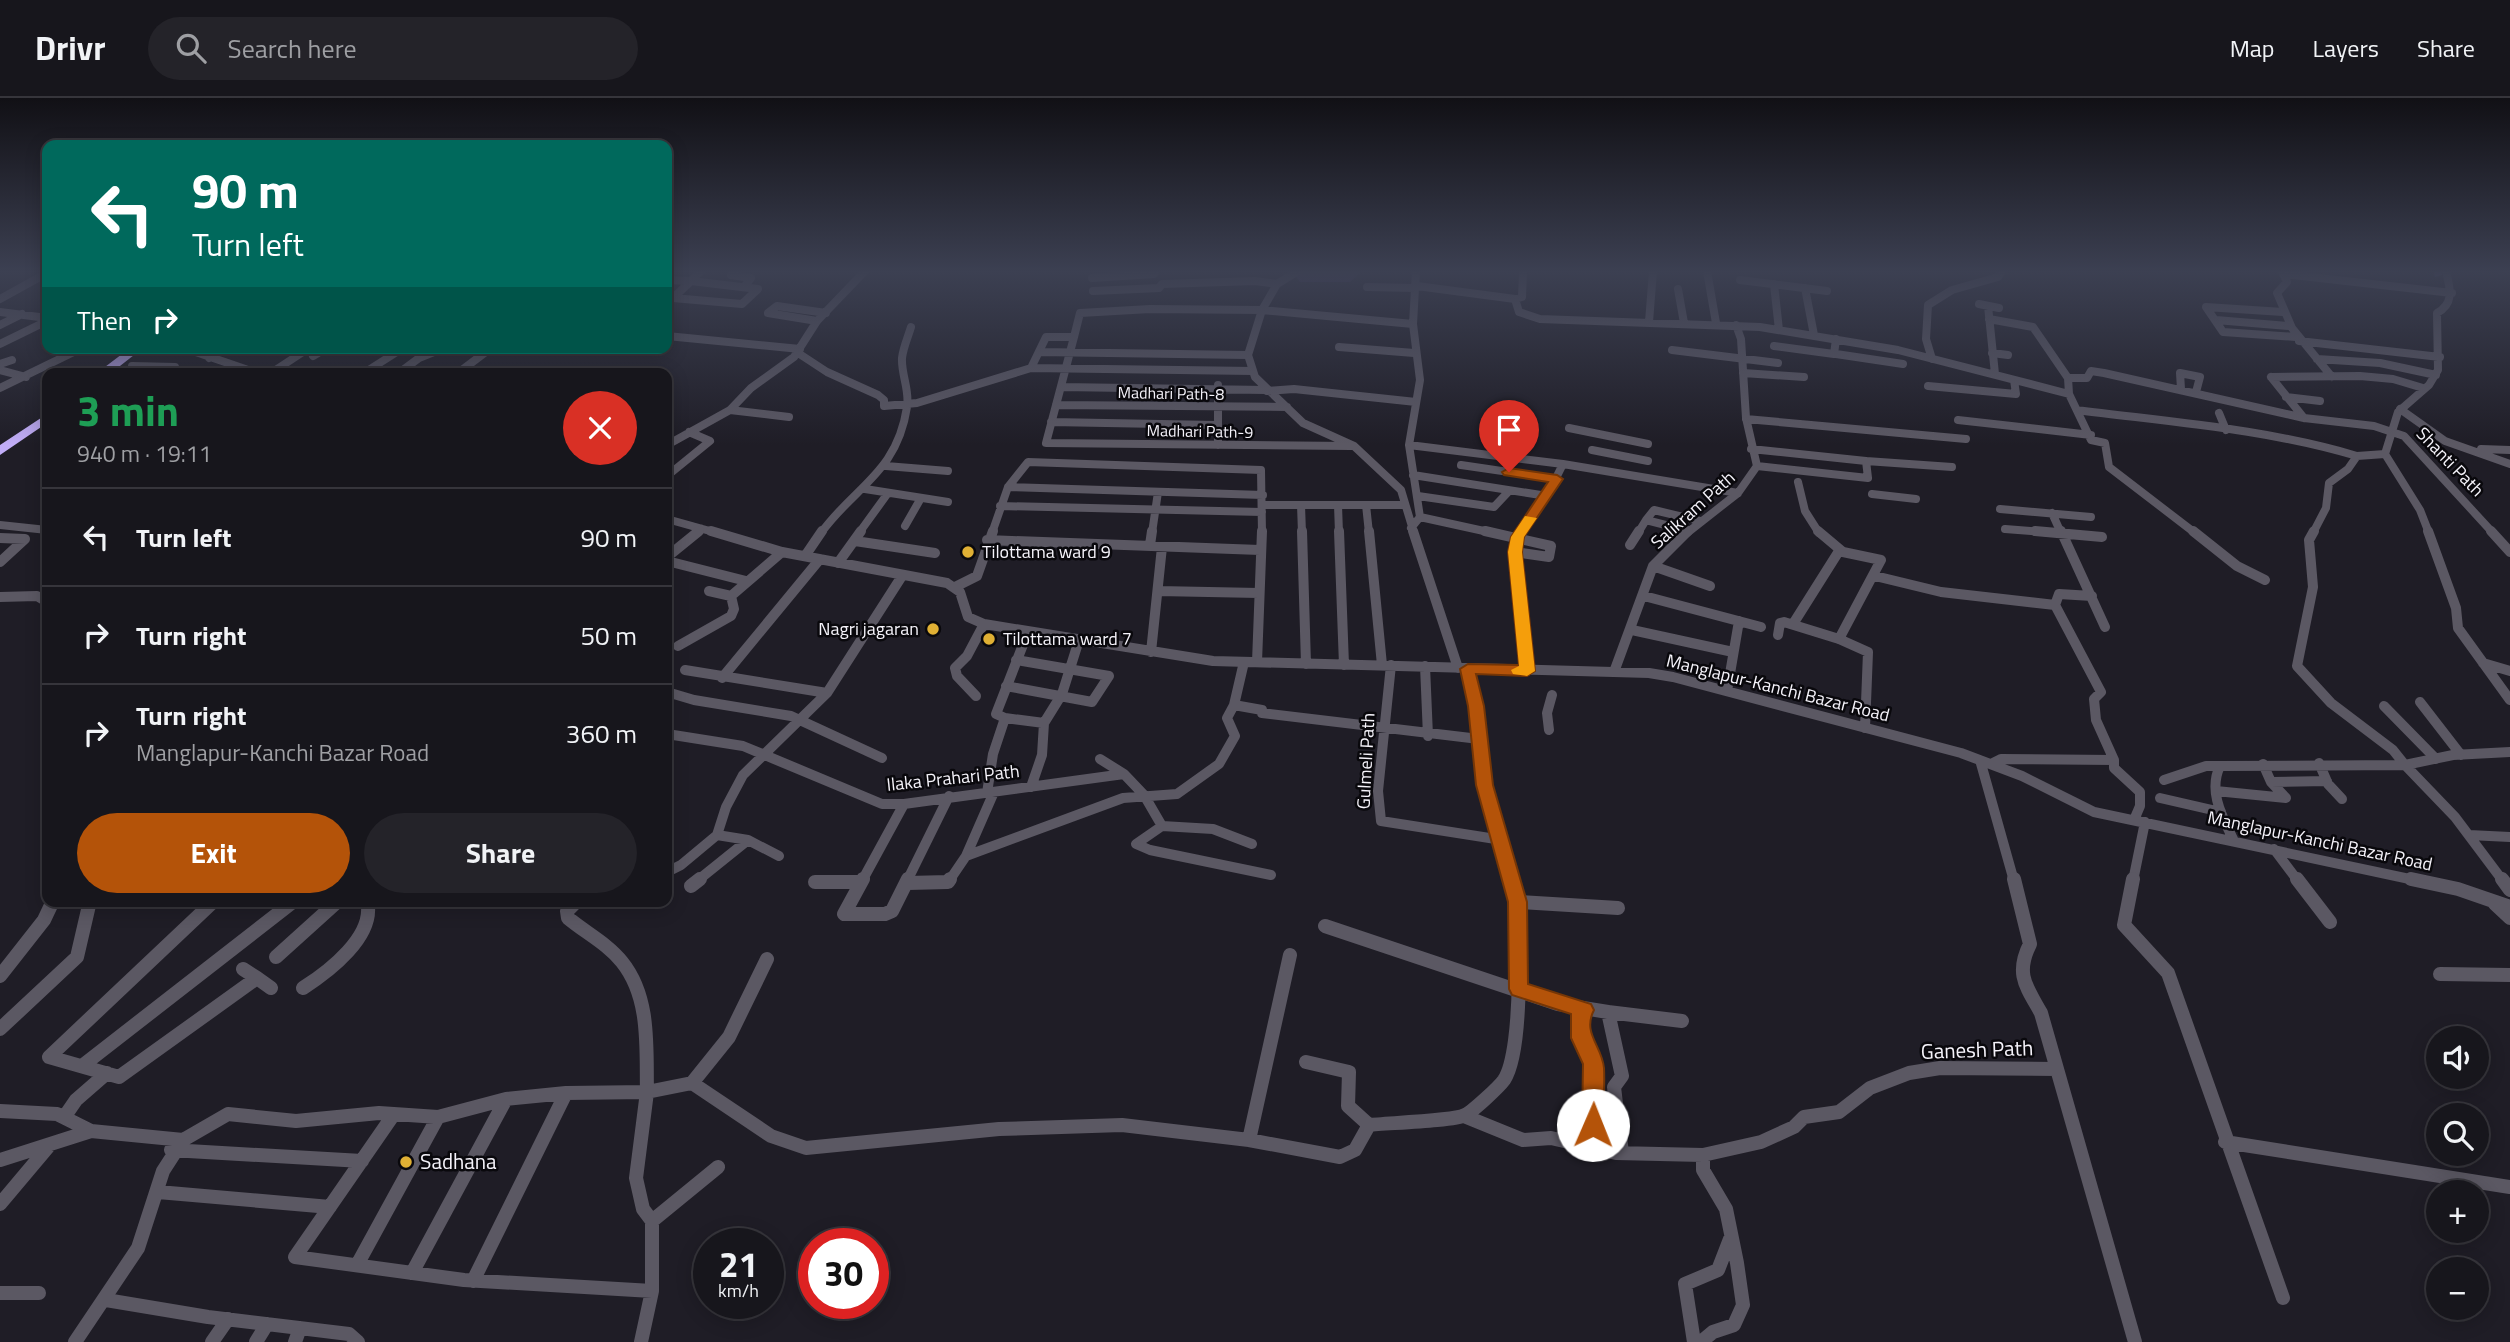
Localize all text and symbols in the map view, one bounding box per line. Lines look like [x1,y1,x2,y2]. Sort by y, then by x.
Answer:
search box [148,17,638,80]
text: Drivr [35,23,106,73]
icon: search [172,29,210,67]
text: Search here [228,29,357,68]
text: Map [2230,30,2275,66]
text: Layers [2313,30,2379,66]
text: Share [2417,30,2475,66]
text: 90 m [192,152,299,227]
icon: left [77,168,168,259]
text: Turn left [192,220,304,268]
text: Then [77,301,132,340]
icon: right [146,301,184,339]
text: 3 min [77,378,179,442]
street label: Madhari Path-8 [1117,380,1225,406]
button: close [563,391,637,465]
pin [1479,400,1539,472]
icon: arrive [1490,411,1528,449]
street label: Madhari Path-9 [1146,418,1254,444]
street label: Shanti Path [2410,421,2491,503]
text: 940 m · 19:11 [77,436,212,471]
street label: Salikram Path [1644,464,1741,555]
icon: left [77,518,115,556]
text: Turn left [136,518,231,557]
text: 90 m [580,518,637,557]
place label: Tilottama ward 9 [982,538,1111,565]
marker: Tilottama ward 9 [960,544,976,560]
place label: Nagri jagaran [818,615,919,642]
icon: right [77,616,115,654]
text: Turn right [136,616,247,655]
text: 50 m [580,616,637,655]
marker: Nagri jagaran [925,621,941,637]
place label: Tilottama ward 7 [1003,625,1132,652]
marker: Tilottama ward 7 [981,631,997,647]
street label: Manglapur-Kanchi Bazar Road [1664,647,1893,728]
text: Turn right [136,696,247,735]
street label: Gulmeli Path [1349,712,1382,810]
icon: right [77,714,115,752]
text: 360 m [566,714,637,753]
text: Manglapur-Kanchi Bazar Road [136,735,429,770]
street label: Ilaka Prahari Path [885,757,1021,798]
street label: Manglapur-Kanchi Bazar Road [2205,803,2435,878]
button: Exit [77,813,350,893]
button: Share [364,813,637,893]
map controls [2426,1026,2489,1320]
button: sound [2426,1026,2489,1089]
street label: Ganesh Path [1920,1031,2034,1067]
position arrow [1556,1088,1630,1162]
button: search [2426,1103,2489,1166]
place label: Sadhana [420,1145,497,1177]
marker: Sadhana [398,1154,414,1170]
button: + [2426,1180,2489,1243]
speed limit sign: 30 [798,1228,889,1319]
text: 21 [719,1237,758,1291]
button: − [2426,1257,2489,1320]
text: km/h [718,1277,759,1304]

